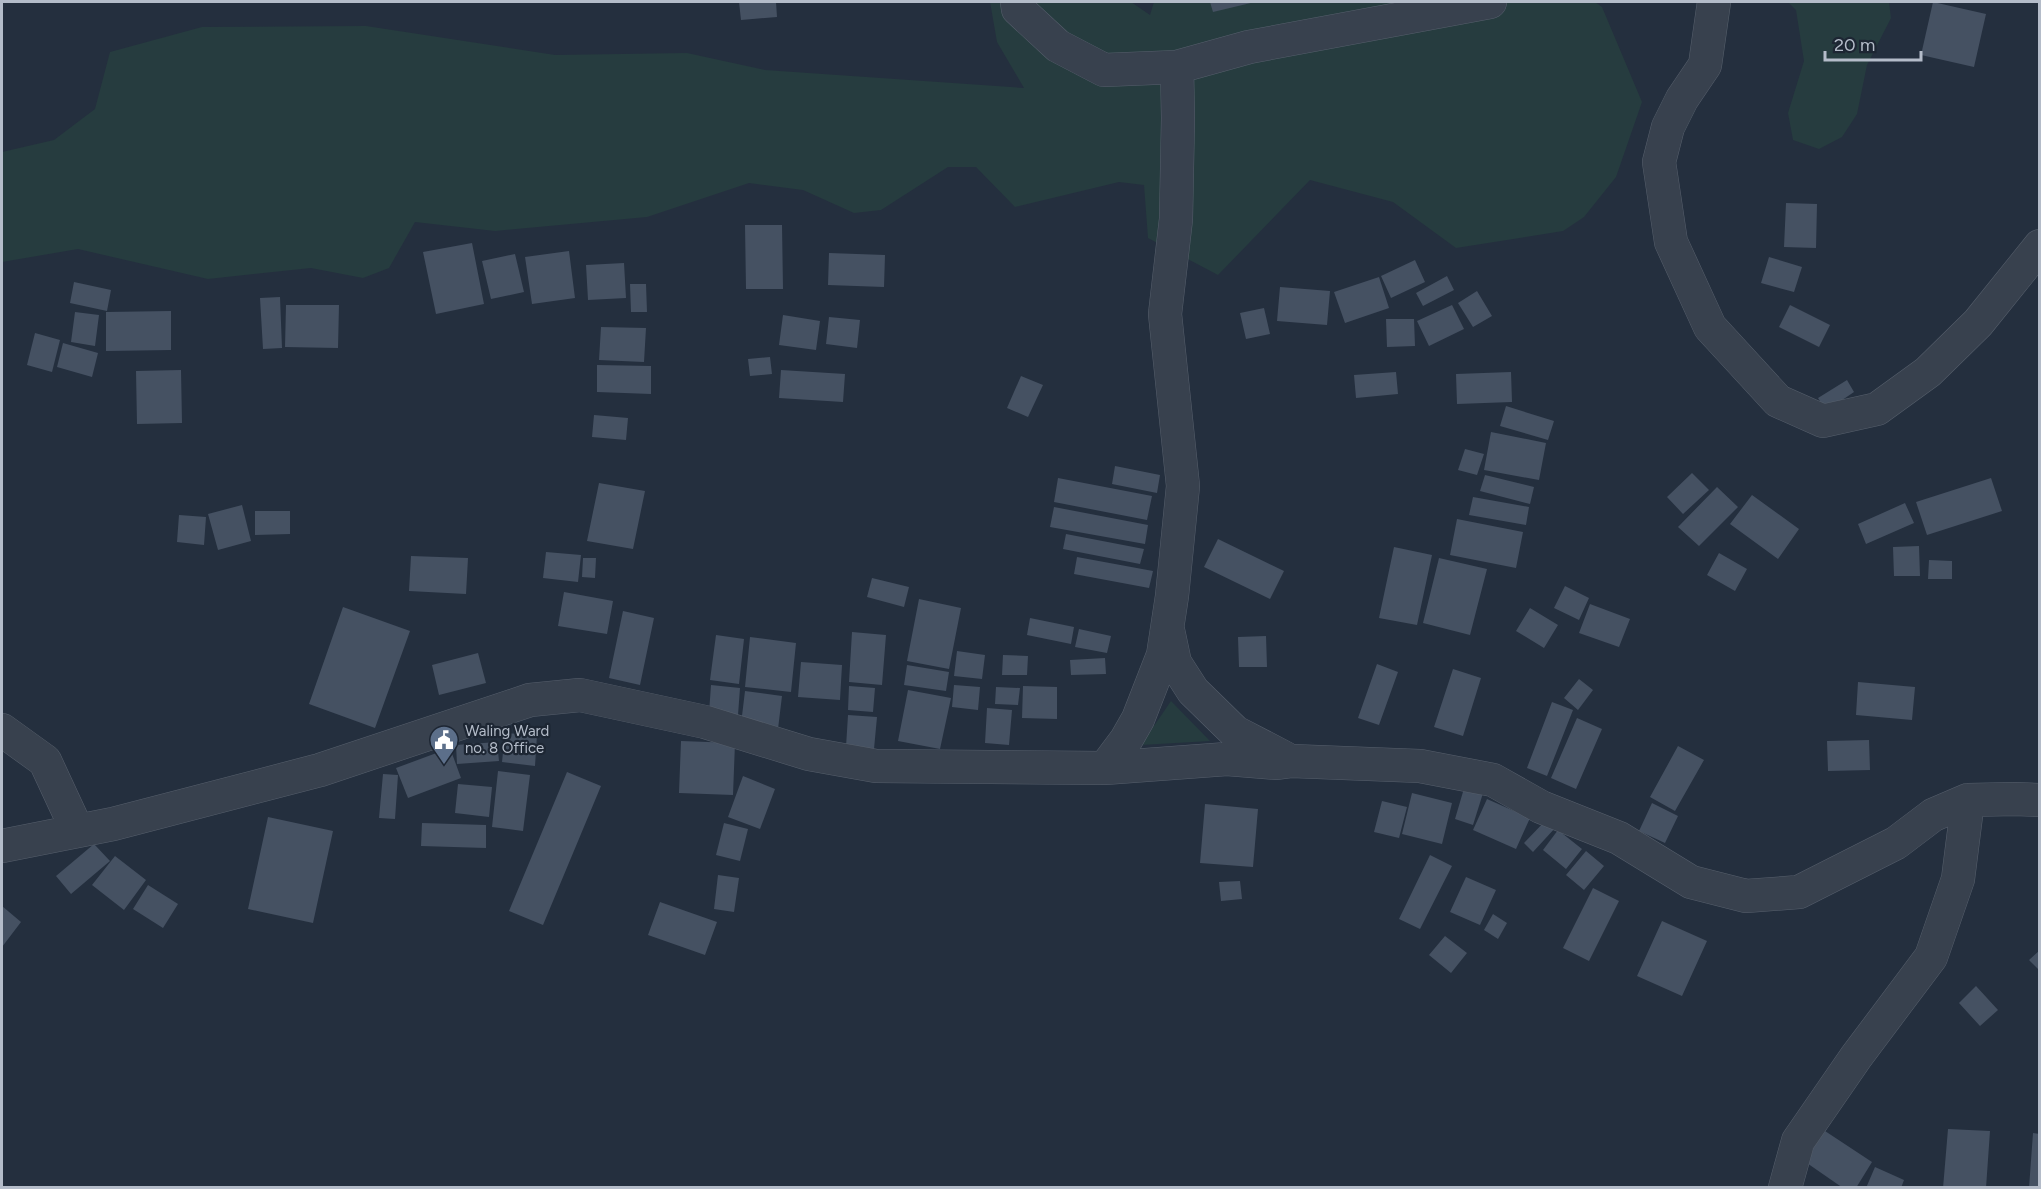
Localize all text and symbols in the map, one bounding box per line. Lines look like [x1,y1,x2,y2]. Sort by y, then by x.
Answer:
scale bar [1825,24,1921,62]
text: 20 m [1834,34,1875,56]
place label: Waling Ward no. 8 Office [465,722,549,757]
public building icon: Waling Ward no. 8 Office [428,724,460,766]

